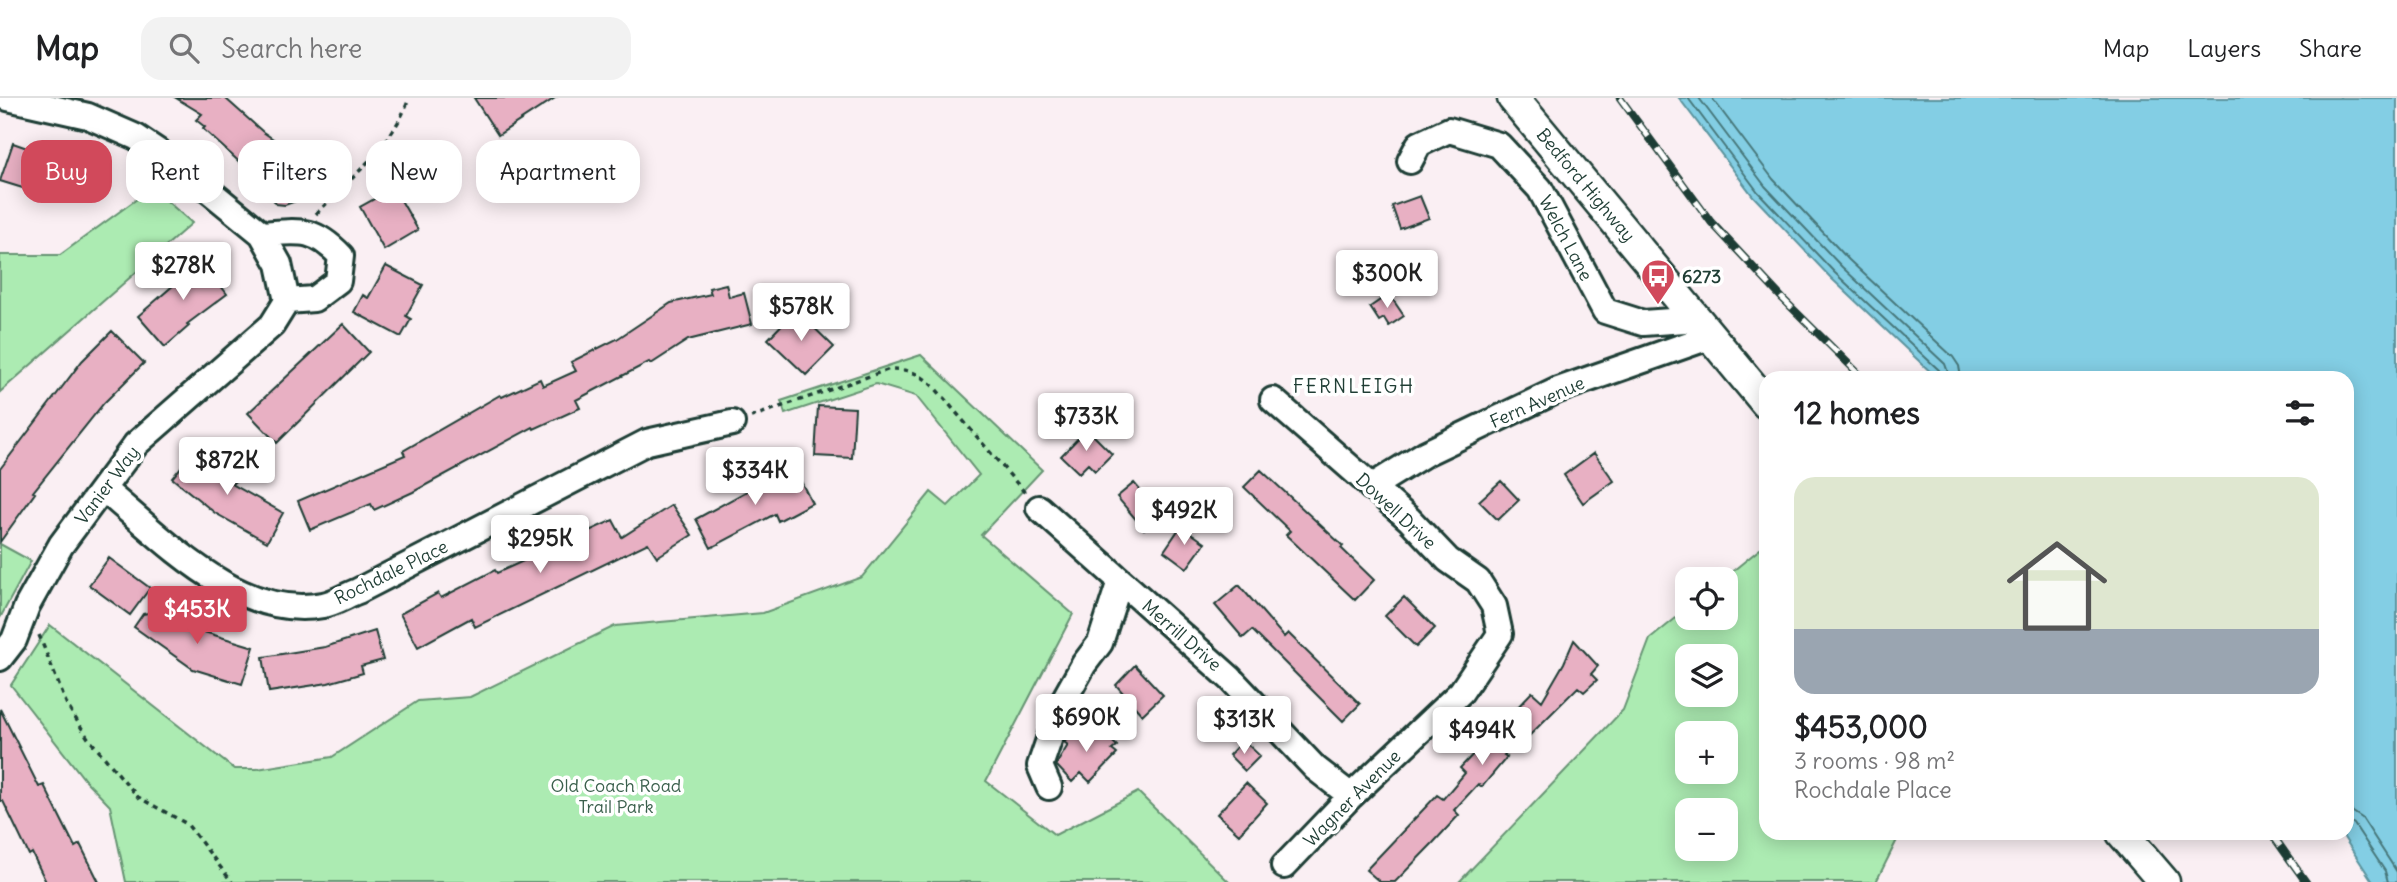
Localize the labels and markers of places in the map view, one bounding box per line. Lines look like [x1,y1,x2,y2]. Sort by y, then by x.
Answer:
pin: $278K [134,242,232,302]
pin: $300K [1338,250,1436,310]
bus stop icon: 6273 [1639,257,1677,306]
place label: 6273 [1682,265,1721,288]
pin: $578K [752,284,850,343]
pin: $733K [1037,394,1135,453]
pin: $872K [178,438,276,497]
pin: $334K [706,448,804,507]
pin: $492K [1135,488,1233,547]
pin: $295K [491,516,589,575]
pin: $453K [148,587,246,646]
pin: $690K [1037,694,1135,754]
pin: $313K [1195,696,1293,756]
pin: $494K [1433,708,1531,767]

